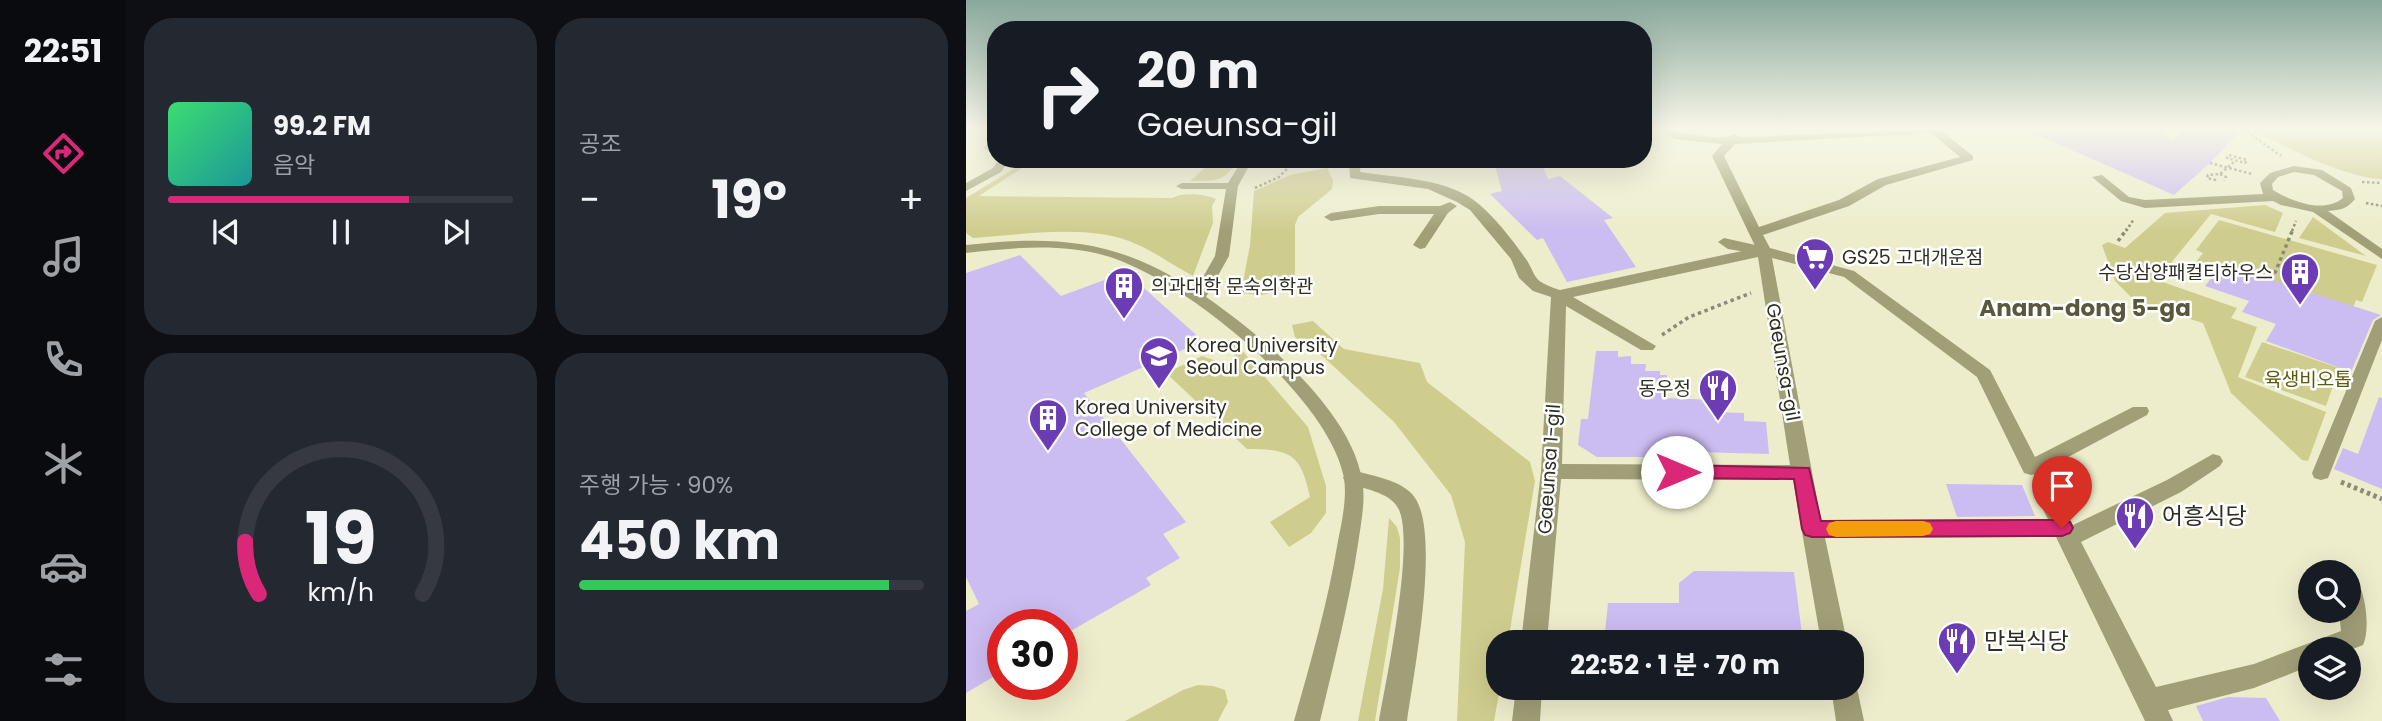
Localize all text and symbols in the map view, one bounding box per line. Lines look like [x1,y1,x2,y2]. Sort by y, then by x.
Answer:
text: 22:51 [24,28,102,73]
text: 20 m [1137,37,1259,105]
icon: right [1022,49,1113,140]
text: Gaeunsa-gil [1137,102,1338,147]
text: 99.2 FM [273,108,371,144]
text: 공조 [579,128,621,160]
icon: directions [39,129,88,178]
text: 음악 [273,149,315,181]
text: 19° [711,163,787,236]
text: − [579,173,600,226]
text: + [898,173,924,226]
icon: previous [207,213,245,251]
icon: pause [322,213,360,251]
icon: next [437,213,475,251]
icon: music [39,232,88,281]
supermarket icon: GS25 고대개운점 [1794,236,1836,291]
place label: GS25 고대개운점 [1842,244,1983,271]
building icon: 수당삼양패컬티하우스 [2279,251,2321,306]
place label: 수당삼양패컬티하우스 [2098,259,2273,286]
building icon: 의과대학 문숙의학관 [1103,265,1145,320]
place label: 의과대학 문숙의학관 [1151,273,1313,300]
district label: Anam-dong 5-ga [1979,292,2191,324]
street label: Gaeunsa-gil [1759,301,1807,423]
place label: Korea University Seoul Campus [1186,332,1338,381]
icon: phone [39,335,88,384]
school or university icon: Korea University Seoul Campus [1138,335,1180,390]
park label: 육생비오톱 [2264,366,2352,393]
restaurant icon: 동우정 [1697,367,1739,422]
place label: 동우정 [1639,375,1691,402]
place label: Korea University College of Medicine [1075,394,1262,443]
building icon: Korea University College of Medicine [1027,397,1069,452]
street label: Gaeunsa 1-gil [1531,403,1567,535]
position arrow [1640,435,1714,509]
icon: climate [39,439,88,488]
pin [2032,456,2092,528]
icon: arrive [2043,467,2081,505]
text: 주행 가능 · 90% [579,469,733,501]
text: 19 [304,488,377,589]
restaurant icon: 어흥식당 [2114,495,2156,550]
place label: 어흥식당 [2162,500,2247,532]
text: 450 km [579,504,780,577]
icon: car [39,542,88,591]
map controls [2298,560,2361,700]
button: search [2298,560,2361,623]
text: km/h [307,575,374,610]
speed limit sign: 30 [987,609,1078,700]
restaurant icon: 만복식당 [1936,620,1978,675]
place label: 만복식당 [1984,625,2069,657]
button: layers [2298,637,2361,700]
icon: filters [39,645,88,694]
text: 22:52 · 1 분 · 70 m [1570,647,1780,683]

